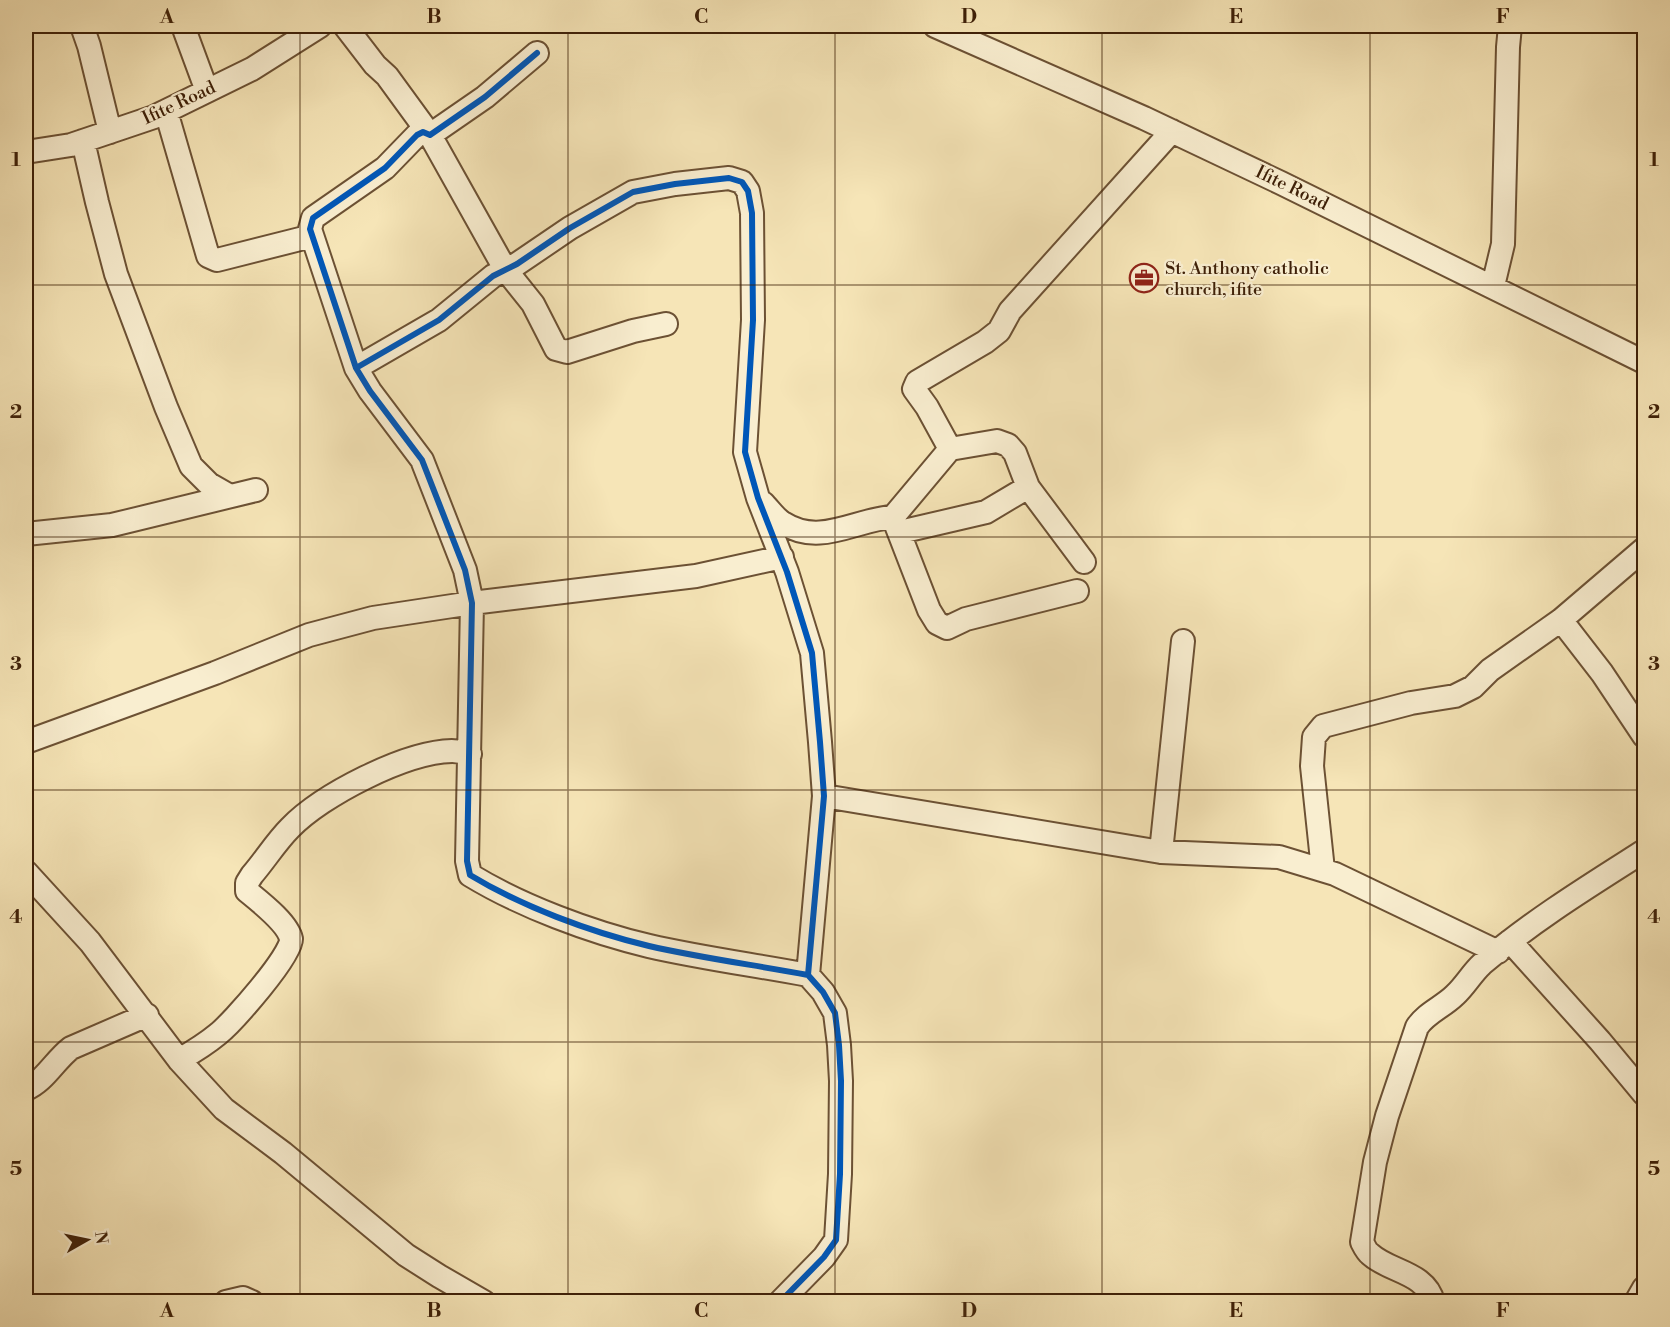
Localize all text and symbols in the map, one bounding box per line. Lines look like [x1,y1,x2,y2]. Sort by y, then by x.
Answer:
text: A [159,5,175,30]
text: B [426,5,442,30]
text: C [694,5,708,30]
text: D [961,5,977,30]
text: E [1229,5,1243,30]
text: F [1496,5,1510,30]
street label: Ifite Road [139,76,220,130]
text: 1 [11,148,21,173]
text: 1 [1649,148,1659,173]
street label: Ifite Road [1252,160,1333,216]
place label: St. Anthony catholic church, ifite [1165,257,1329,301]
office icon: St. Anthony catholic church, ifite [1128,262,1160,294]
text: 2 [10,400,22,425]
text: 2 [1648,400,1660,425]
text: 3 [10,652,22,677]
text: 3 [1648,652,1660,677]
text: 4 [9,905,23,930]
text: 4 [1647,905,1661,930]
text: 5 [10,1157,22,1182]
text: 5 [1648,1157,1660,1182]
north arrow [57,1210,117,1270]
text: N [90,1230,112,1246]
text: A [159,1299,175,1324]
text: B [426,1299,442,1324]
text: C [694,1299,708,1324]
text: D [961,1299,977,1324]
text: E [1229,1299,1243,1324]
text: F [1496,1299,1510,1324]

